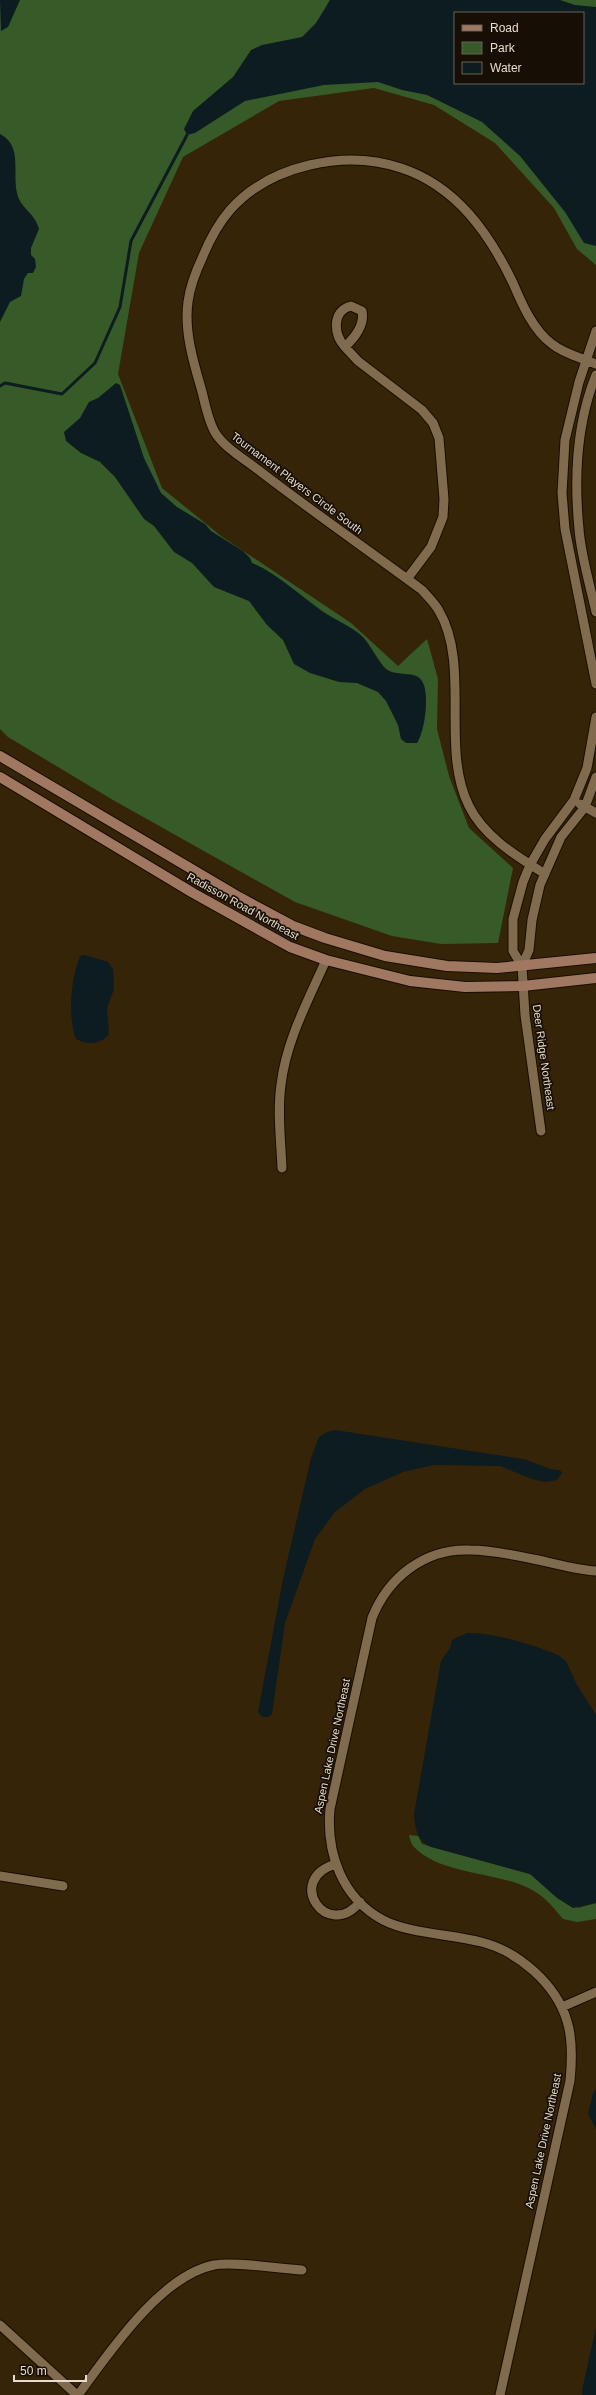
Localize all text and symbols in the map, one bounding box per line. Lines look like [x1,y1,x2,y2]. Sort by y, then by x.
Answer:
legend [454,12,584,84]
text: Road [490,21,519,35]
text: Park [490,41,516,55]
text: Water [490,61,522,75]
street label: Tournament Players Circle South [229,430,365,536]
street label: Radisson Road Northeast [185,870,301,942]
street label: Deer Ridge Northeast [531,1003,557,1111]
street label: Aspen Lake Drive Northeast [312,1677,352,1815]
street label: Aspen Lake Drive Northeast [523,2072,563,2210]
scale bar [14,2357,86,2383]
text: 50 m [20,2364,47,2378]

